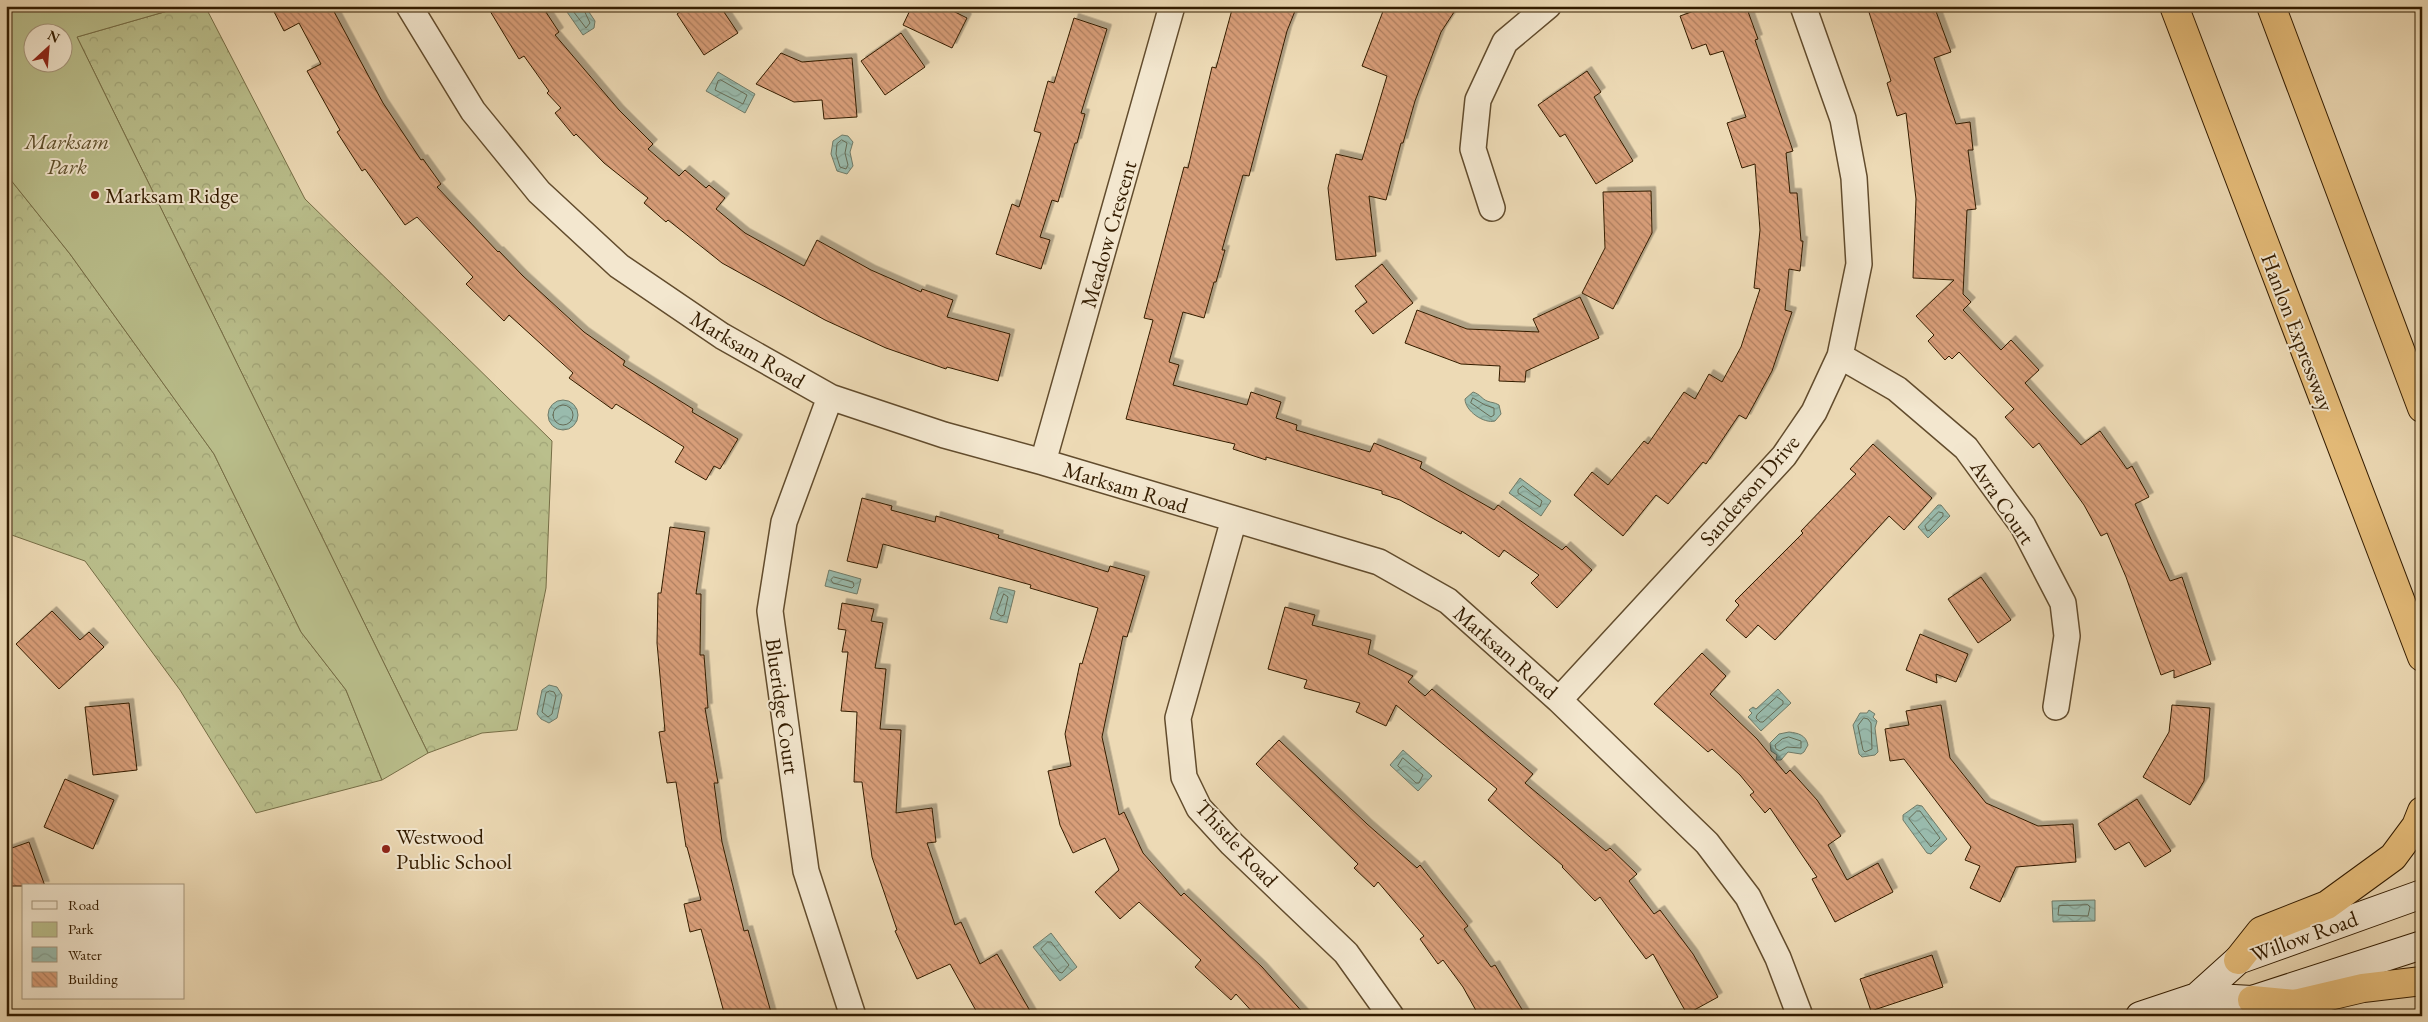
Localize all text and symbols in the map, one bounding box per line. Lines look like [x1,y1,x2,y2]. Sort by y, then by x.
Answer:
north arrow [22,22,72,72]
text: N [45,26,63,47]
park label: Marksam Park [23,127,109,181]
street label: Meadow Crescent [1074,157,1143,311]
place label: Marksam Ridge [105,181,239,210]
marker: Marksam Ridge [89,189,101,201]
street label: Hanlon Expressway [2254,249,2341,416]
street label: Marksam Road [685,304,811,396]
street label: Sanderson Drive [1693,428,1806,552]
street label: Avra Court [1963,453,2042,550]
street label: Marksam Road [1060,455,1193,520]
street label: Marksam Road [1447,599,1565,706]
street label: Blueridge Court [759,636,806,776]
street label: Thistle Road [1189,793,1285,894]
place label: Westwood Public School [396,822,512,876]
marker: Westwood Public School [380,843,392,855]
legend [22,884,185,1000]
text: Road [68,895,100,914]
street label: Willow Road [2247,903,2362,969]
text: Park [68,919,95,938]
text: Water [68,945,102,964]
text: Building [68,969,118,988]

